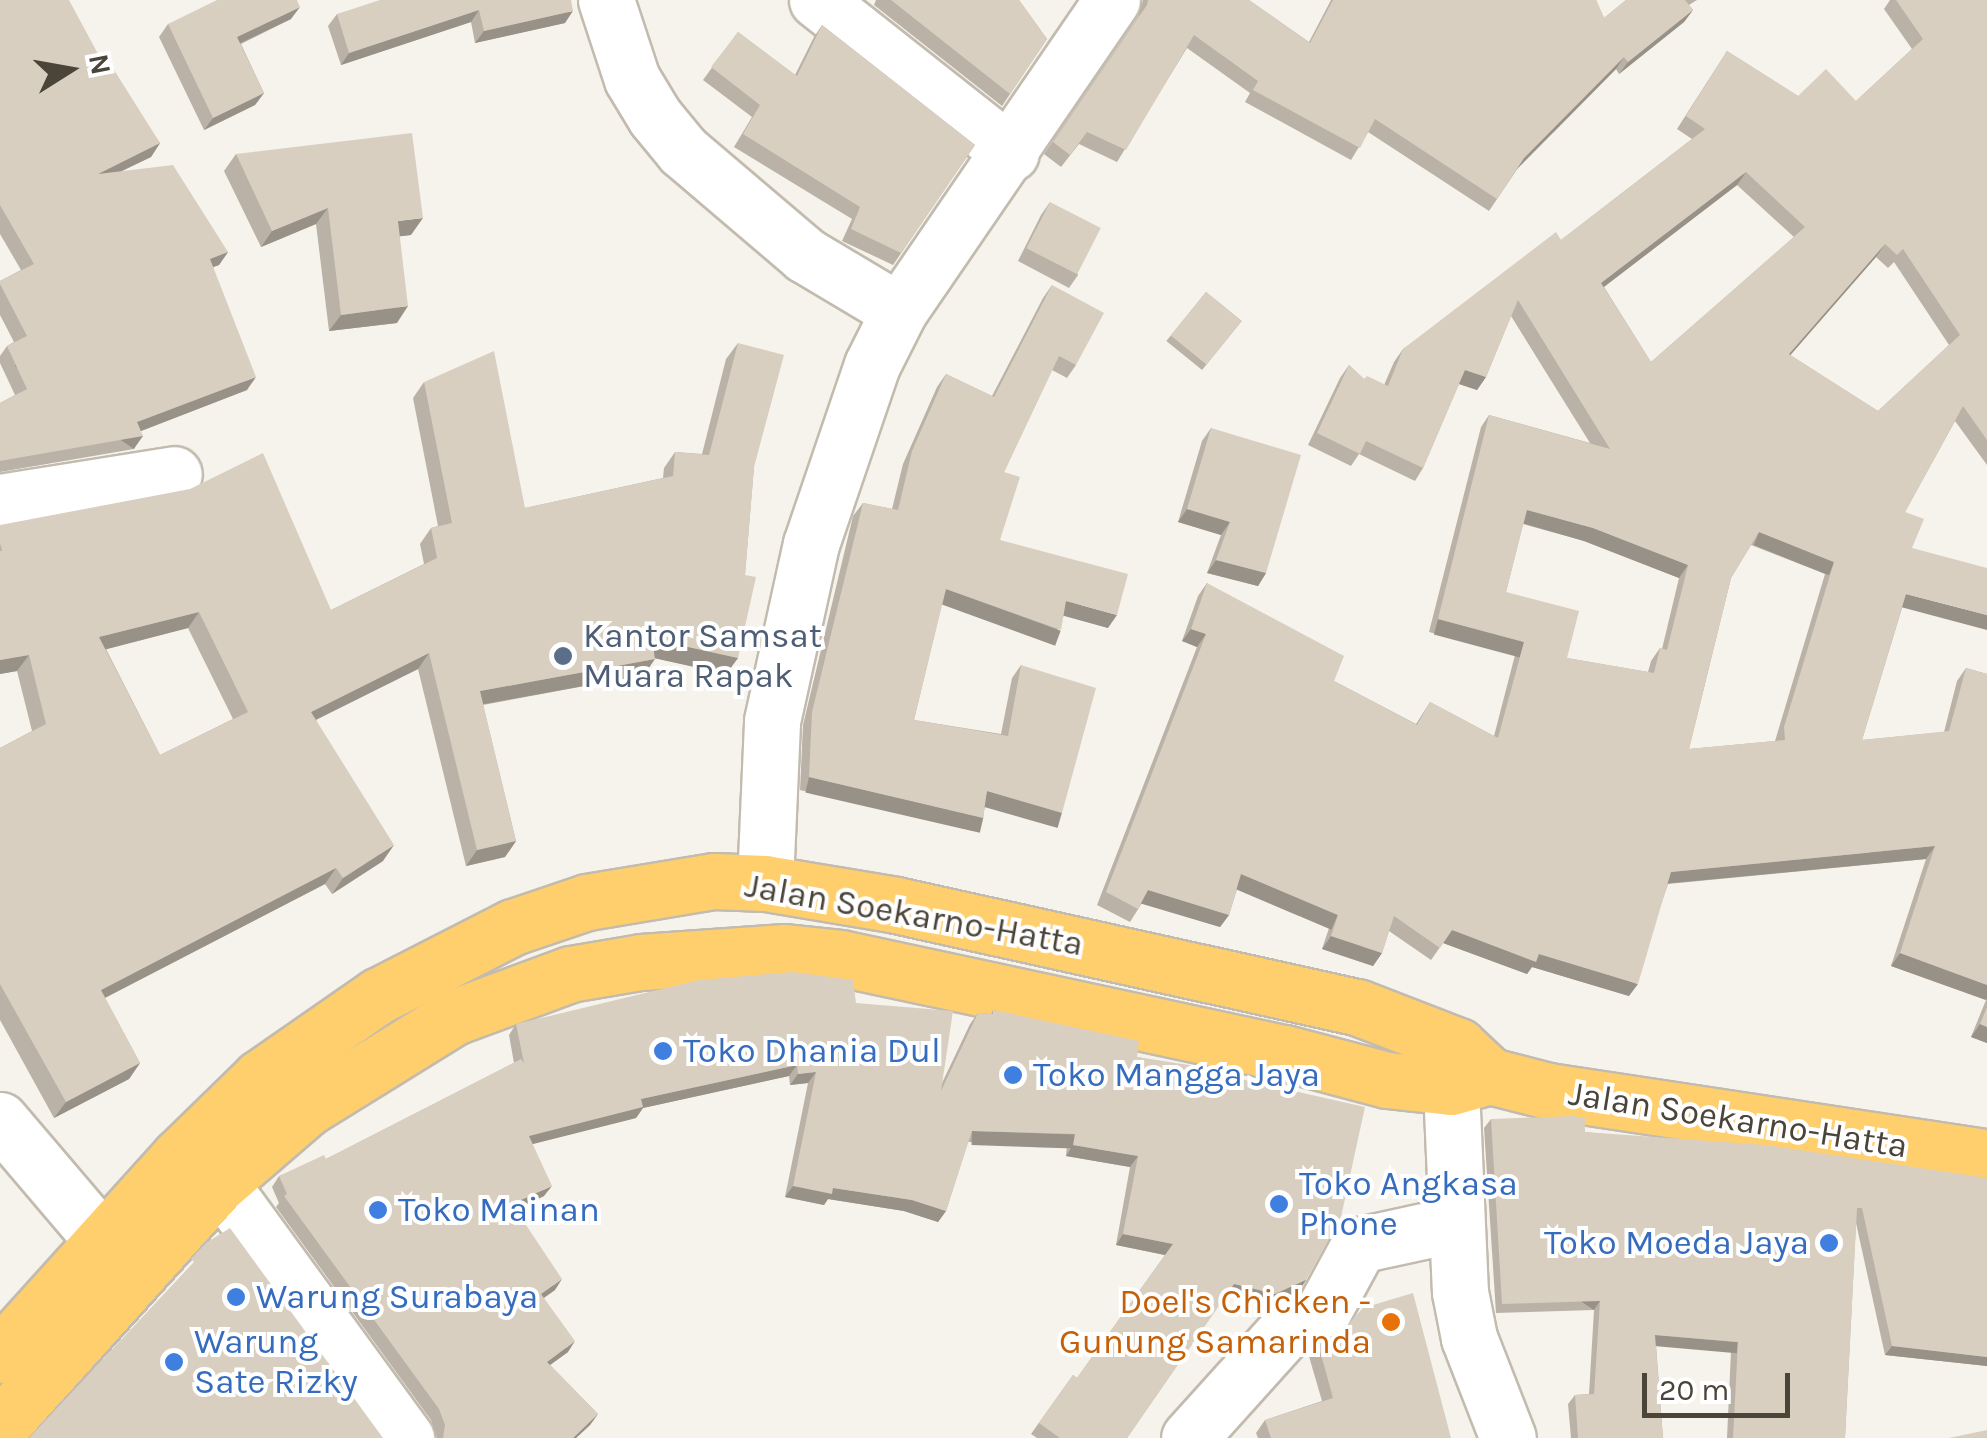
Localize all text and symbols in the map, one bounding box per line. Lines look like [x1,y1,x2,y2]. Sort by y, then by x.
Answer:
north arrow [20,20,120,120]
text: N [82,51,118,77]
place label: Kantor Samsat Muara Rapak [583,615,822,697]
marker: Kantor Samsat Muara Rapak [552,645,574,667]
street label: Jalan Soekarno-Hatta [742,865,1086,965]
place label: Toko Dhania Dul [683,1030,941,1072]
marker: Toko Dhania Dul [652,1040,674,1062]
place label: Toko Mangga Jaya [1033,1054,1320,1096]
marker: Toko Mangga Jaya [1002,1064,1024,1086]
street label: Jalan Soekarno-Hatta [1566,1072,1910,1168]
place label: Toko Angkasa Phone [1299,1163,1518,1245]
place label: Toko Mainan [398,1189,600,1231]
marker: Toko Angkasa Phone [1268,1193,1290,1215]
marker: Toko Mainan [367,1199,389,1221]
place label: Toko Moeda Jaya [1544,1222,1809,1264]
marker: Toko Moeda Jaya [1818,1232,1840,1254]
place label: Warung Surabaya [256,1276,538,1318]
place label: Doel's Chicken - Gunung Samarinda [1059,1281,1371,1363]
marker: Warung Surabaya [225,1286,247,1308]
marker: Doel's Chicken - Gunung Samarinda [1380,1311,1402,1333]
place label: Warung Sate Rizky [194,1321,358,1403]
marker: Warung Sate Rizky [163,1351,185,1373]
scale bar [1647,1353,1794,1415]
text: 20 m [1659,1372,1729,1408]

